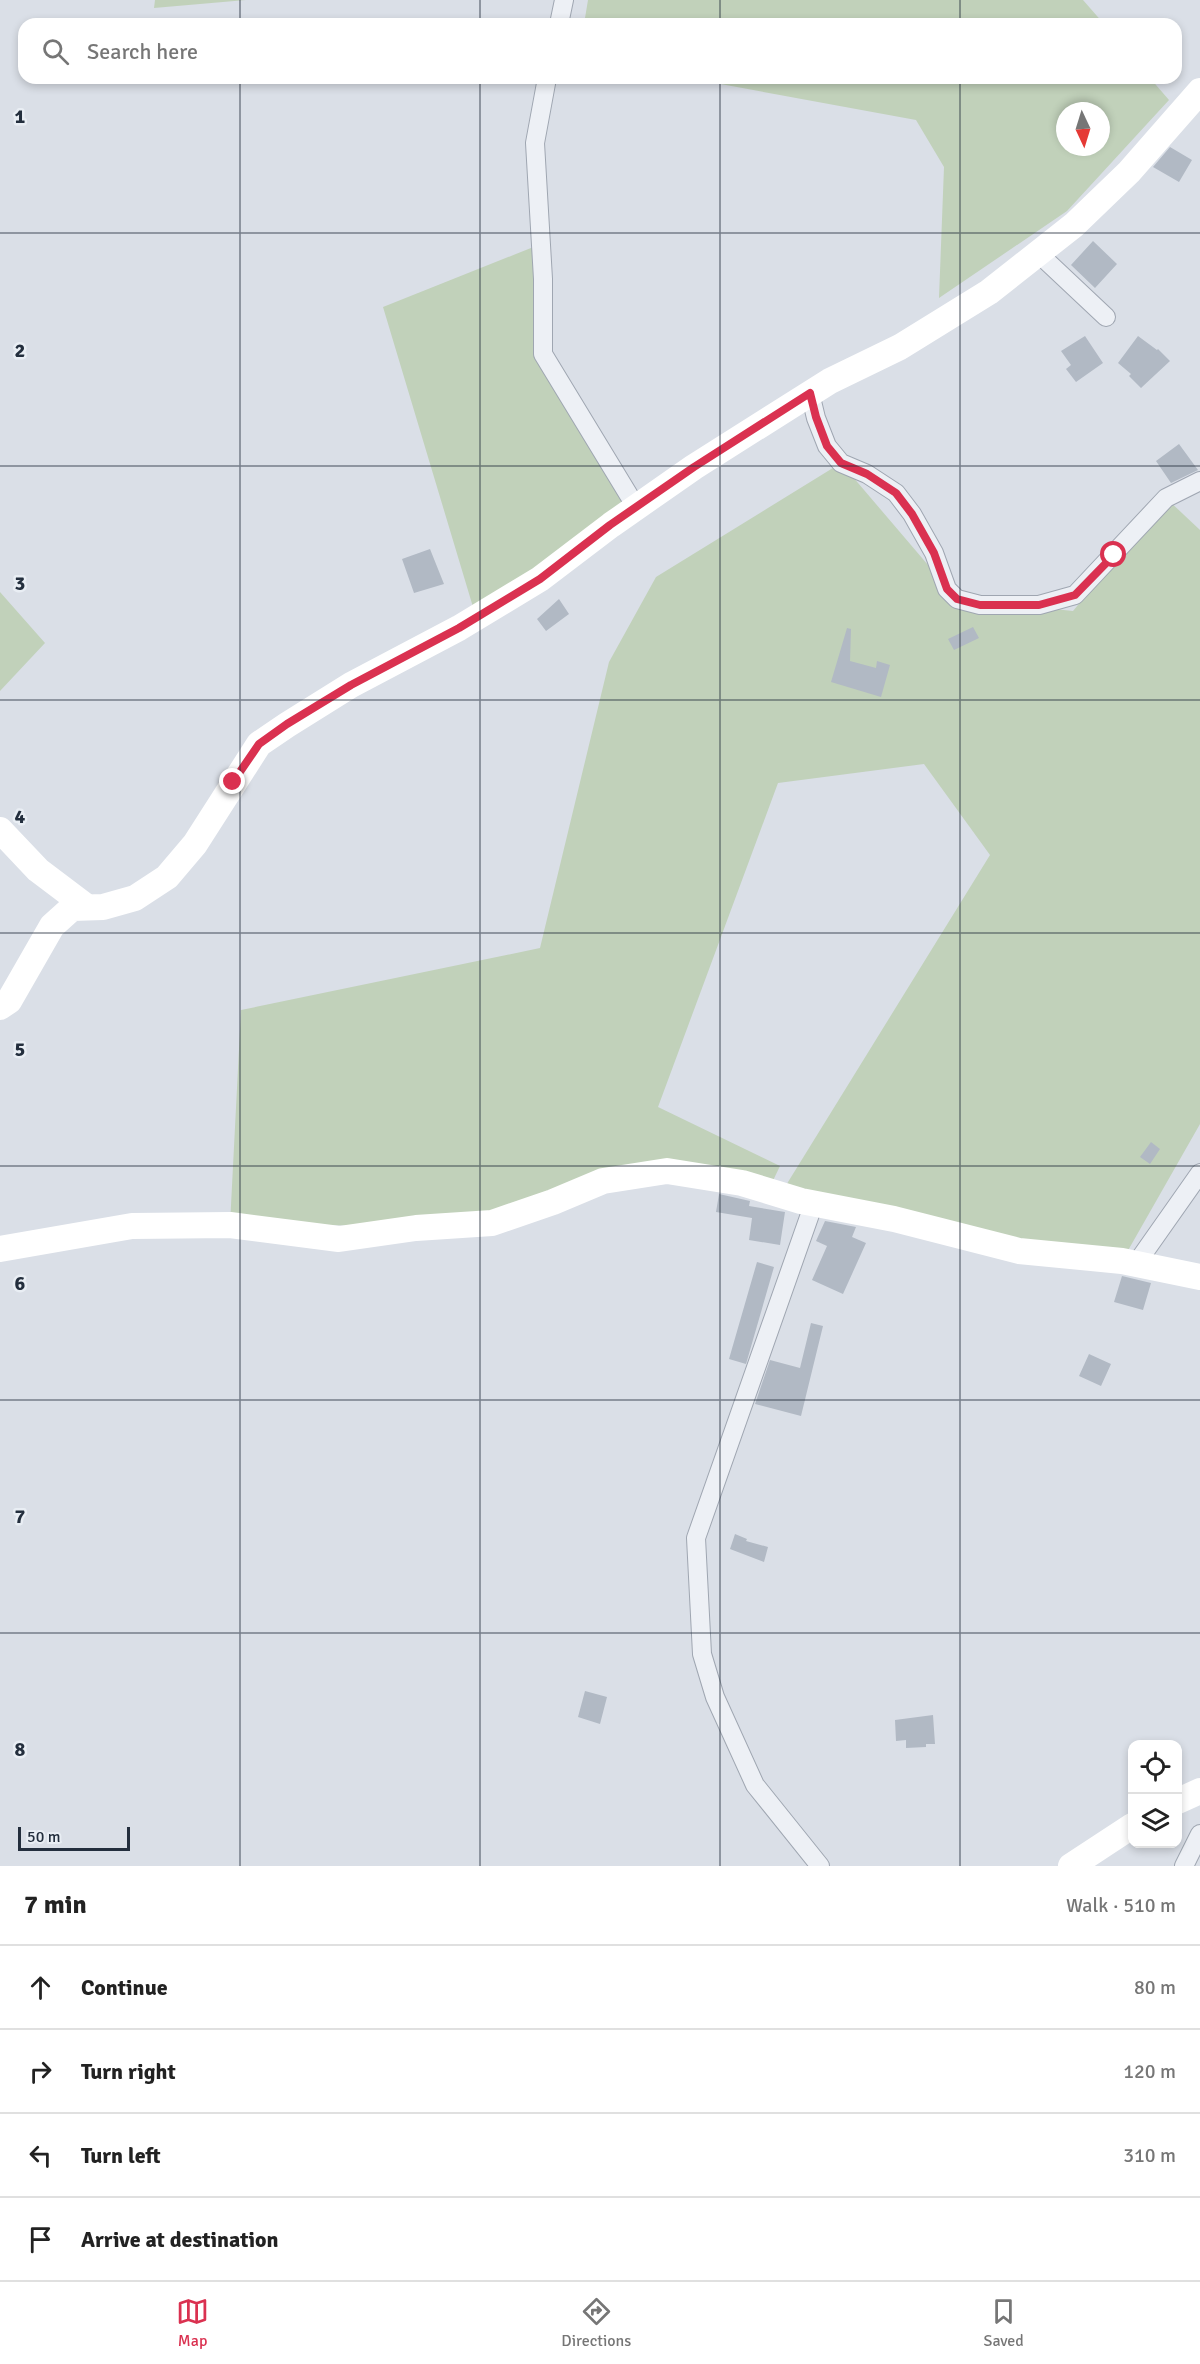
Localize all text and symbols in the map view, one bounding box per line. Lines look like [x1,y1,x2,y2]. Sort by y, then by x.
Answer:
search box [18,18,1182,84]
icon: search [39,35,72,68]
text: Search here [87,38,198,65]
north arrow [1056,102,1110,156]
text: 1 [15,104,26,129]
text: 2 [15,338,25,363]
route start [1100,541,1126,567]
text: 3 [15,571,25,596]
route end [219,768,245,794]
text: 4 [15,804,26,829]
text: 5 [15,1037,25,1062]
text: 6 [15,1271,26,1296]
text: 7 [15,1504,26,1529]
text: 8 [15,1737,26,1762]
map controls [1128,1740,1182,1848]
button: locate [1128,1740,1182,1794]
button: layers [1128,1794,1182,1848]
scale bar [18,1824,130,1852]
text: 50 m [27,1827,61,1847]
text: 7 min [24,1889,87,1921]
text: Walk · 510 m [1066,1893,1176,1918]
icon: ahead [24,1971,57,2004]
text: Continue [81,1974,168,2001]
text: 80 m [1134,1975,1176,2000]
icon: right [24,2055,57,2088]
text: Turn right [81,2058,176,2085]
text: 120 m [1123,2059,1176,2084]
icon: left [24,2139,57,2172]
text: Turn left [81,2142,161,2169]
text: 310 m [1123,2143,1176,2168]
icon: arrive [24,2223,57,2256]
text: Arrive at destination [81,2226,278,2253]
tab: Map [176,2295,209,2351]
tab: Directions [561,2295,631,2351]
tab: Saved [984,2295,1024,2351]

